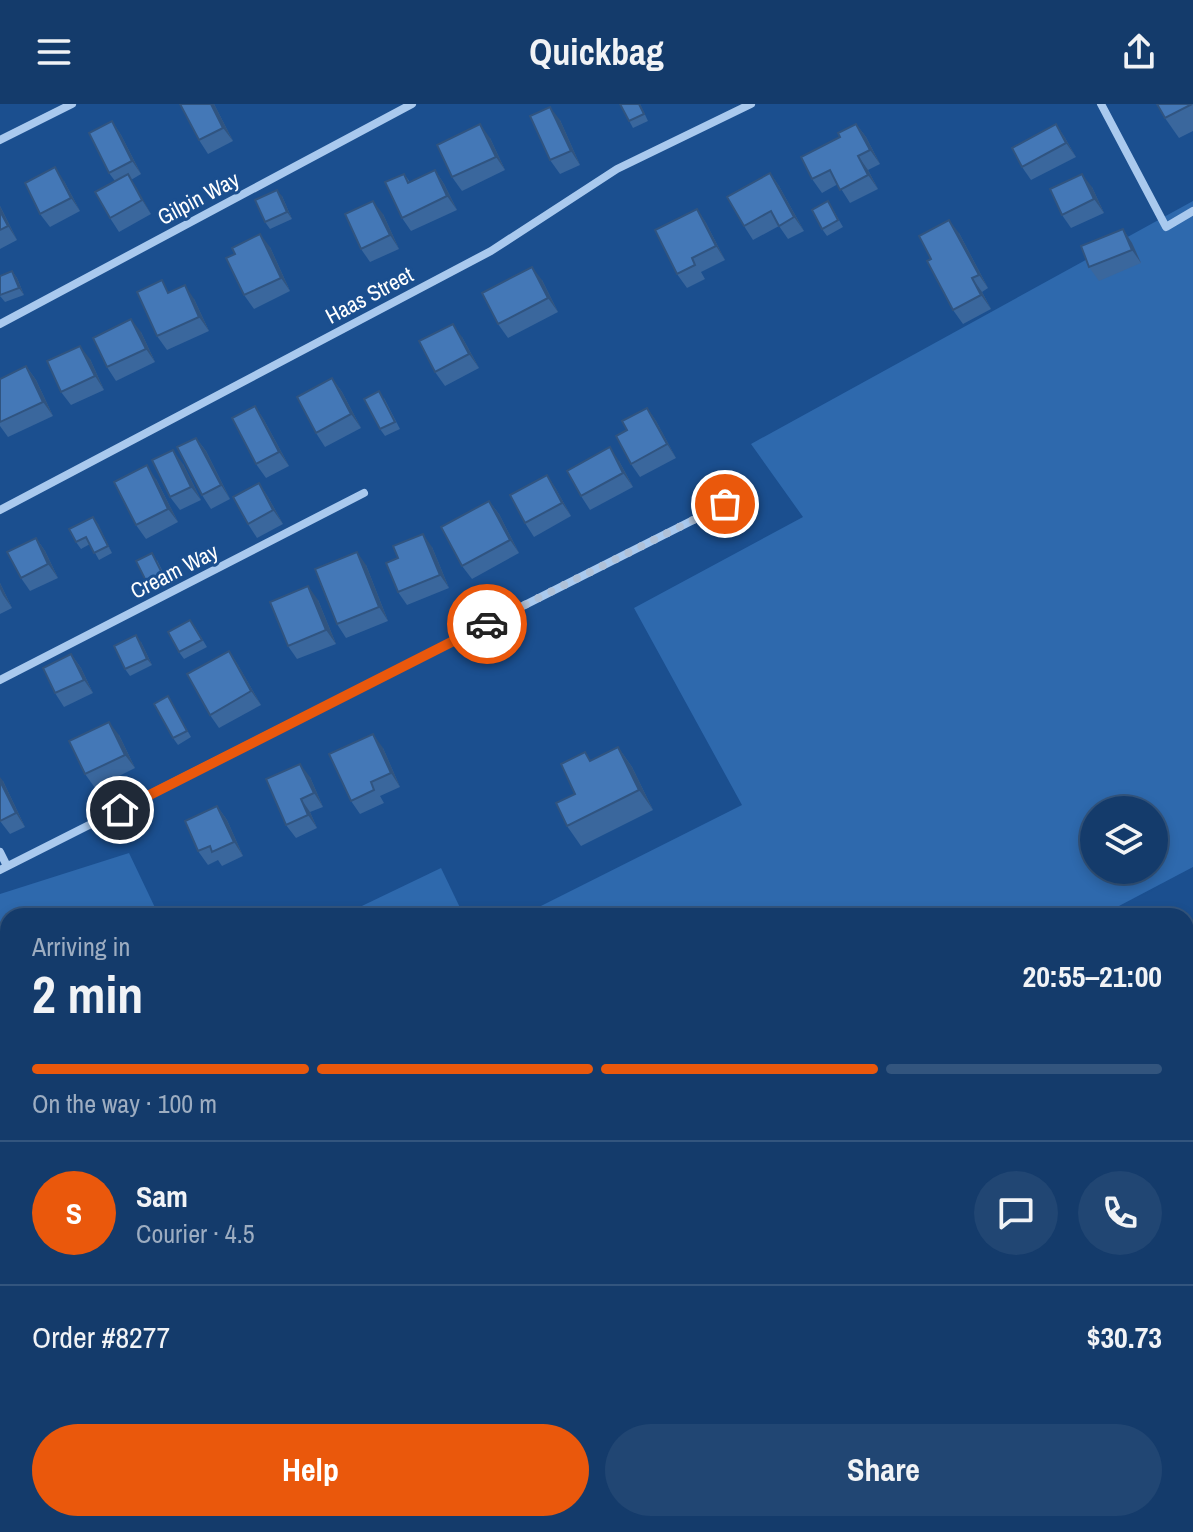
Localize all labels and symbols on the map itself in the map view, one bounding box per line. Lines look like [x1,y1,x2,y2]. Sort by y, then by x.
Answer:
street label: Gilpin Way [152,164,244,232]
street label: Haas Street [320,259,418,331]
pin [691,470,759,538]
street label: Cream Way [125,536,223,606]
courier [447,584,527,664]
pin [86,776,154,844]

